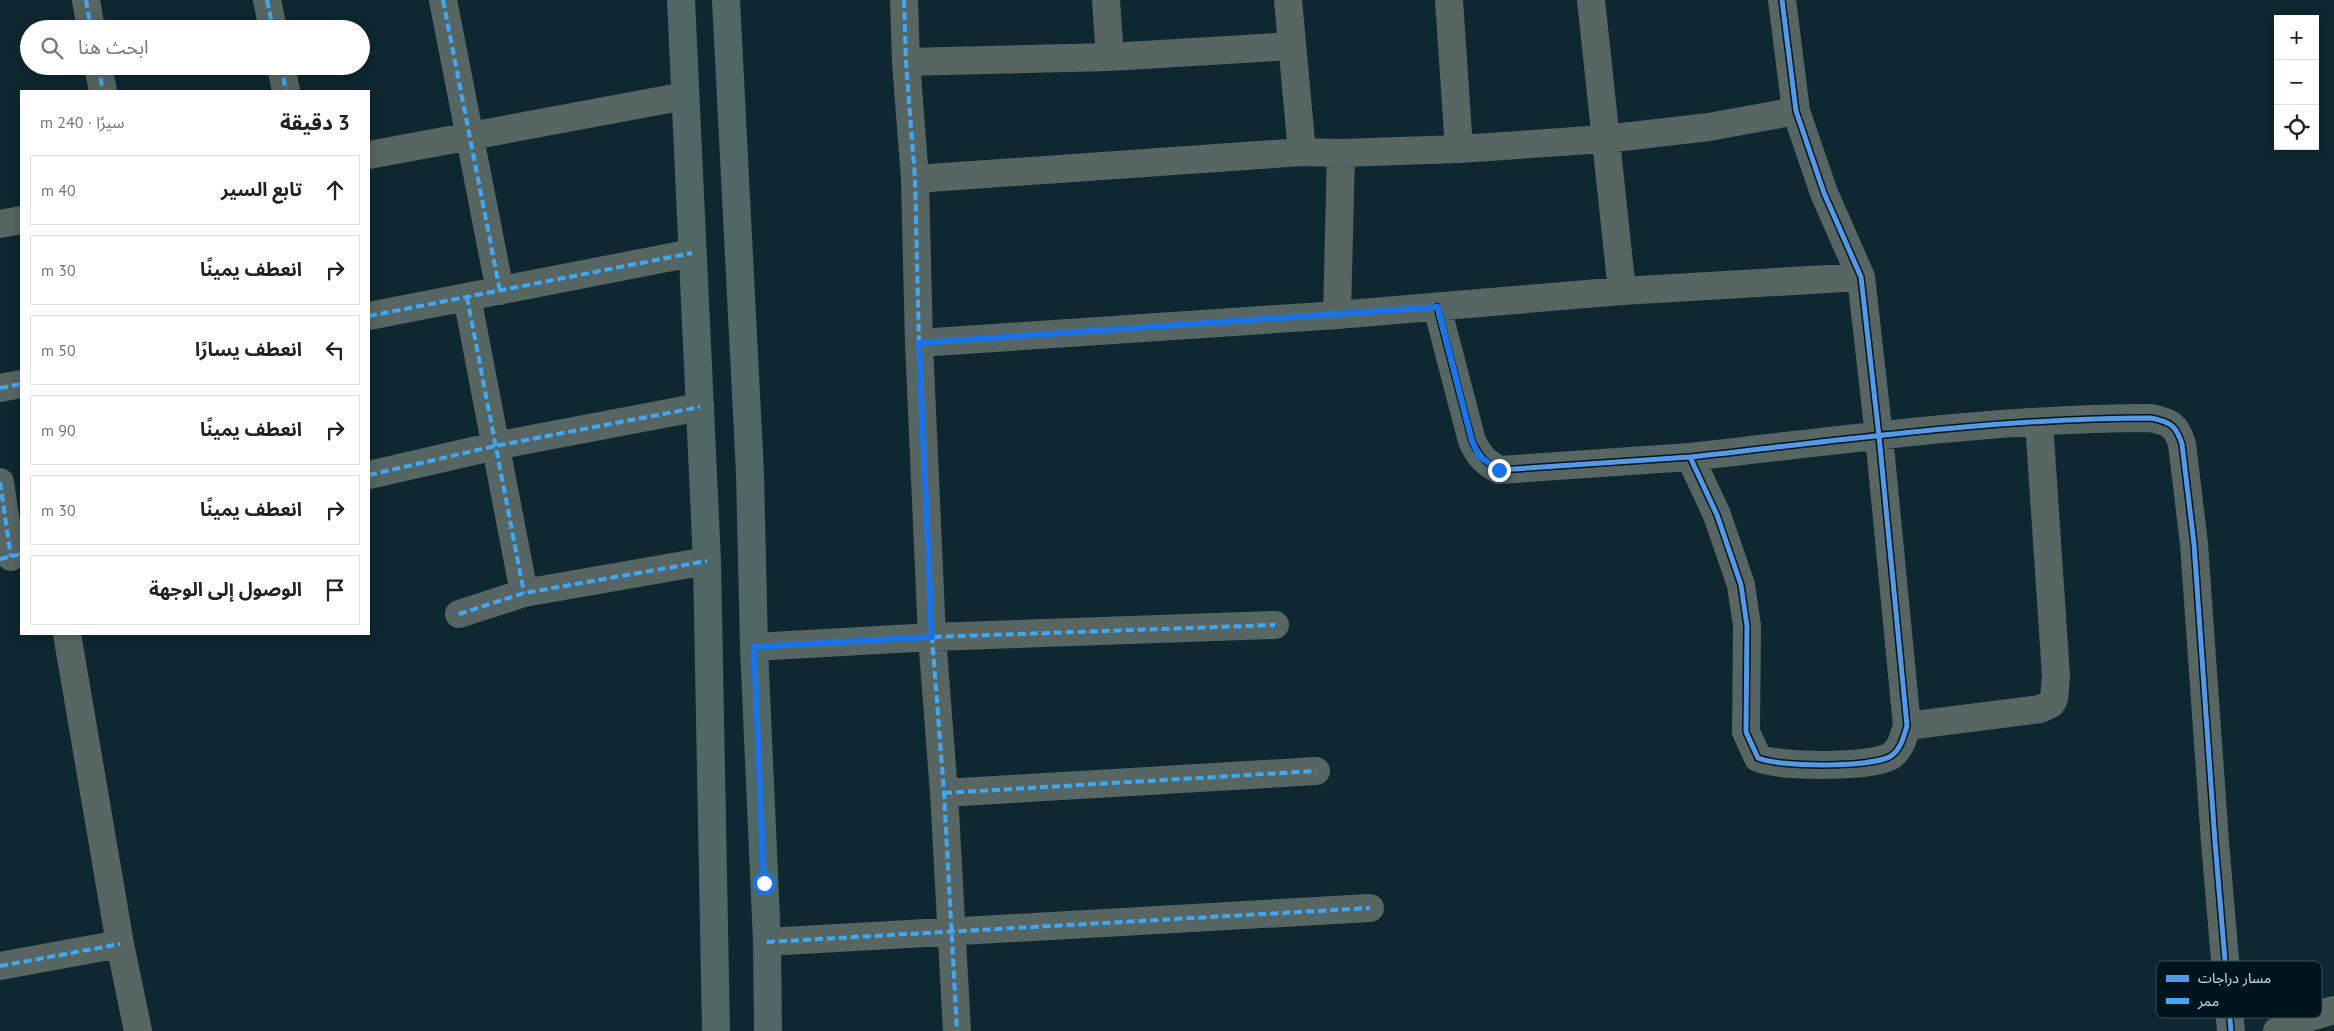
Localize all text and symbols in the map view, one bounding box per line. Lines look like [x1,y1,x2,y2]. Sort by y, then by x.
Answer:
map controls [2274,15,2319,150]
button: + [2274,15,2319,60]
search box [20,20,370,75]
icon: search [38,34,66,62]
text: ابحث هنا [78,35,149,59]
button: − [2274,60,2319,105]
button: locate [2274,105,2319,150]
text: 3 دقيقة [280,109,350,136]
text: سيرًا · 240 m [40,112,125,132]
icon: ahead [321,176,349,204]
text: تابع السير [221,177,302,201]
text: 40 m [41,180,76,200]
icon: right [321,256,349,284]
text: انعطف يمينًا [200,257,302,281]
text: 30 m [41,260,76,280]
icon: left [321,336,349,364]
text: انعطف يسارًا [195,337,302,361]
text: 50 m [41,340,76,360]
icon: right [321,416,349,444]
text: انعطف يمينًا [200,417,302,441]
text: 90 m [41,420,76,440]
route end [1488,459,1511,482]
icon: right [321,496,349,524]
text: انعطف يمينًا [200,497,302,521]
text: 30 m [41,500,76,520]
icon: arrive [321,576,349,604]
text: الوصول إلى الوجهة [149,577,302,601]
route start [753,872,776,895]
legend [2156,961,2322,1018]
text: مسار دراجات [2198,969,2271,987]
text: ممر [2197,992,2219,1010]

